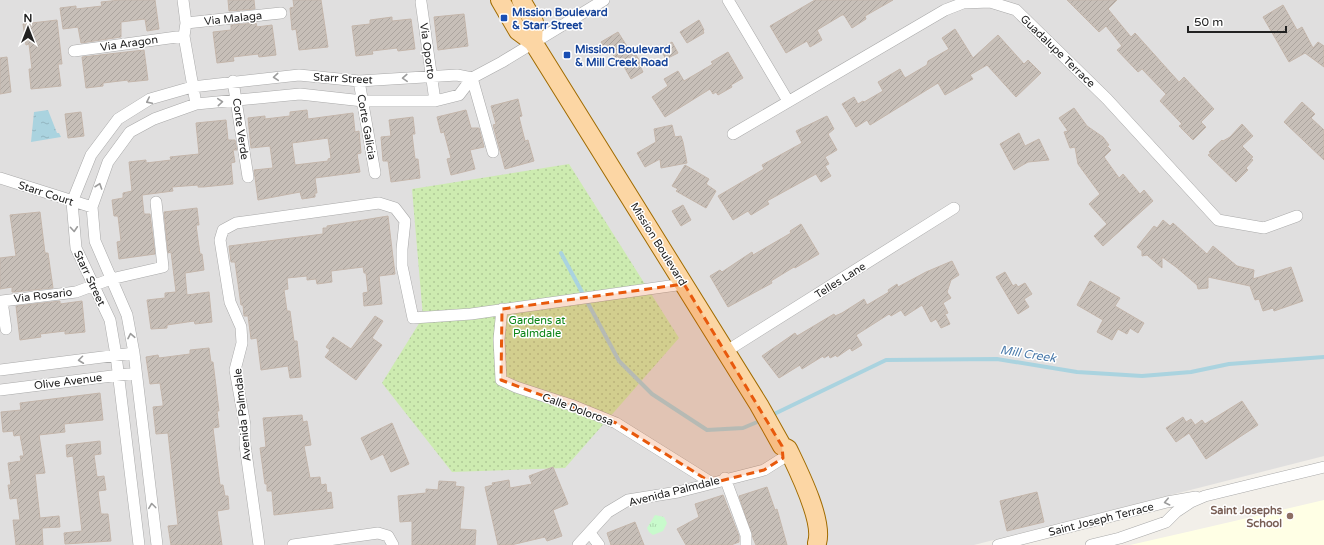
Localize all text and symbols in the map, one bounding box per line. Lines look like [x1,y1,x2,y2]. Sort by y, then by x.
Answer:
place label: Mission Boulevard & Starr Street [512,6,608,32]
north arrow [8,8,48,48]
scale bar [1188,8,1286,34]
street label: Via Malaga [203,9,263,28]
text: N [24,12,32,25]
street label: Guadalupe Terrace [1018,12,1098,90]
marker: Mission Boulevard & Starr Street [499,13,509,23]
text: 50 m [1194,15,1223,29]
street label: Via Oporto [417,22,438,80]
street label: Via Aragon [99,33,159,54]
place label: Mission Boulevard & Mill Creek Road [575,43,671,69]
marker: Mission Boulevard & Mill Creek Road [562,50,572,60]
street label: Starr Street [313,70,373,87]
one-way arrow [273,73,279,82]
one-way arrow [402,74,408,83]
street label: Corte Galicia [354,93,379,161]
one-way arrow [145,96,153,104]
street label: Corte Verde [230,97,251,161]
one-way arrow [216,98,223,107]
street label: Starr Court [17,178,75,209]
one-way arrow [95,183,103,190]
street label: Mission Boulevard [628,200,689,288]
one-way arrow [70,226,79,232]
street label: Starr Street [71,248,108,308]
street label: Telles Lane [812,260,868,301]
street label: Via Rosario [13,285,73,306]
park label: Gardens at Palmdale [509,314,565,340]
one-way arrow [127,333,135,339]
water label: Mill Creek [999,343,1058,366]
one-way arrow [78,355,84,364]
street label: Avenida Palmdale [231,368,254,462]
street label: Olive Avenue [33,371,103,392]
street label: Calle Dolorosa [540,391,615,428]
street label: Avenida Palmdale [627,474,721,509]
one-way arrow [1163,498,1170,506]
street label: Saint Joseph Terrace [1047,500,1155,539]
one-way arrow [148,503,157,509]
place label: Saint Josephs School [1210,504,1283,530]
marker: Saint Josephs School [1285,511,1295,521]

